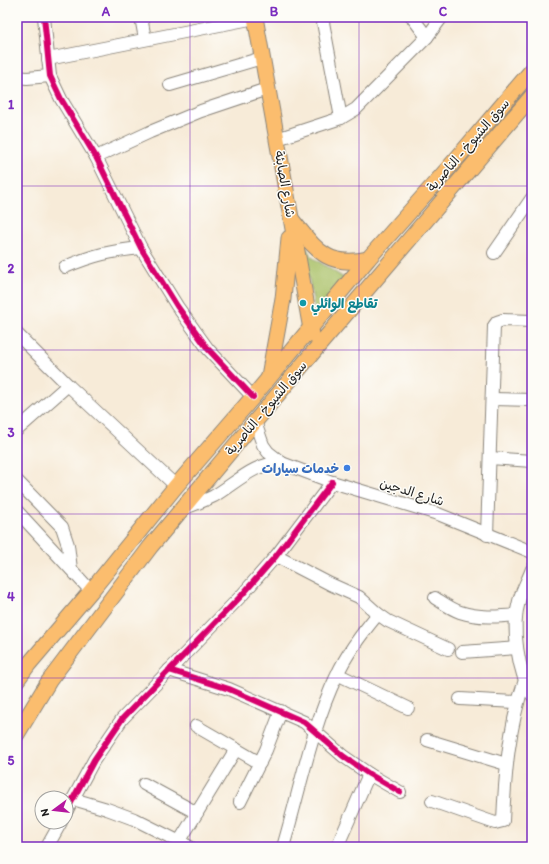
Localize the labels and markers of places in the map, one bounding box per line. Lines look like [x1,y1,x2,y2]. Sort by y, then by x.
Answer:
place label: تقاطع الوائلي [311,296,379,316]
marker: تقاطع الوائلي [298,298,308,308]
place label: خدمات سيارات [262,461,339,477]
marker: خدمات سيارات [342,463,352,473]

